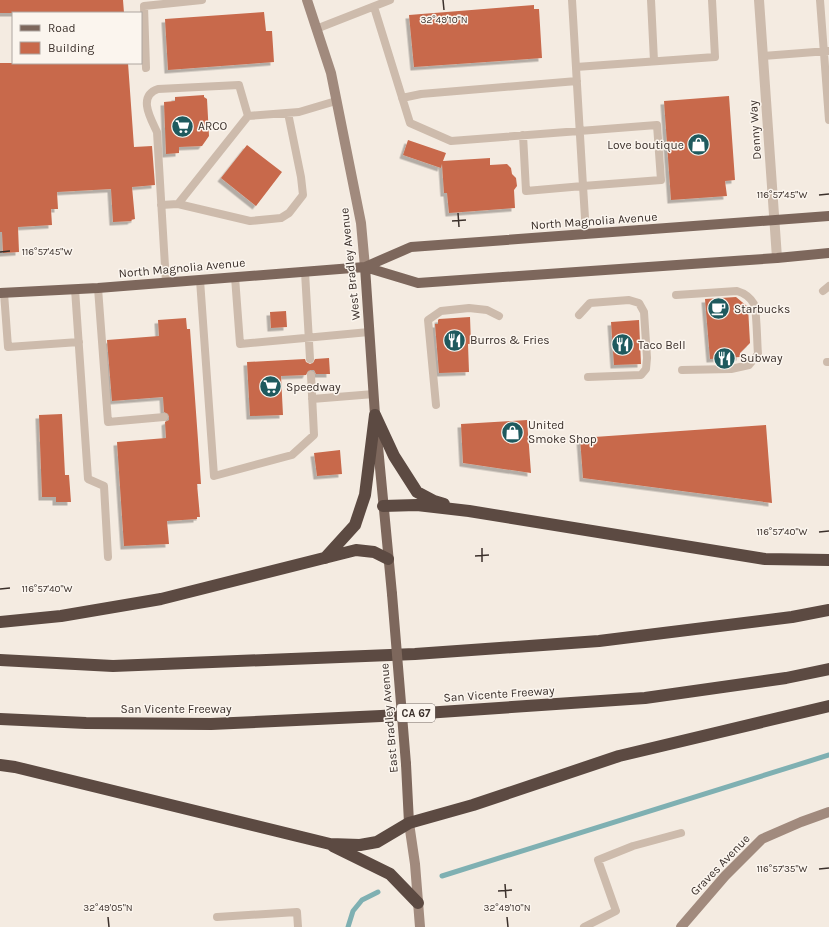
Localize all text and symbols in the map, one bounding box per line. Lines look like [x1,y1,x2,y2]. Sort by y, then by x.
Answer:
legend [12,12,142,64]
text: 32°49'10"N [421,14,467,26]
text: Road [48,21,76,35]
text: Building [48,41,95,55]
street label: Denny Way [746,99,764,160]
supermarket icon: ARCO [170,113,196,139]
place label: ARCO [198,119,228,133]
shop icon: Love boutique [686,132,712,158]
place label: Love boutique [607,138,684,152]
text: 116°57'45"W [757,189,807,201]
street label: West Bradley Avenue [337,207,363,321]
street label: North Magnolia Avenue [530,210,658,232]
text: 116°57'45"W [22,246,72,258]
street label: North Magnolia Avenue [118,255,246,281]
cafe icon: Starbucks [706,296,732,322]
place label: Starbucks [734,302,790,316]
restaurant icon: Burros & Fries [441,327,467,353]
restaurant icon: Taco Bell [610,332,636,358]
place label: Burros & Fries [470,333,550,347]
place label: Taco Bell [638,338,686,352]
restaurant icon: Subway [711,345,737,371]
place label: Subway [740,351,783,365]
supermarket icon: Speedway [257,374,283,400]
place label: Speedway [286,380,341,394]
place label: United Smoke Shop [528,418,597,446]
shop icon: United Smoke Shop [500,419,526,445]
text: 116°57'40"W [757,526,808,538]
text: 116°57'40"W [22,583,73,595]
street label: East Bradley Avenue [377,663,401,773]
street label: San Vicente Freeway [443,683,555,705]
street label: San Vicente Freeway [120,702,232,716]
road number: CA 67 [397,704,435,722]
street label: Graves Avenue [687,832,753,898]
text: 116°57'35"W [757,863,808,875]
text: 32°49'05"N [83,902,133,914]
text: 32°49'10"N [484,902,530,914]

